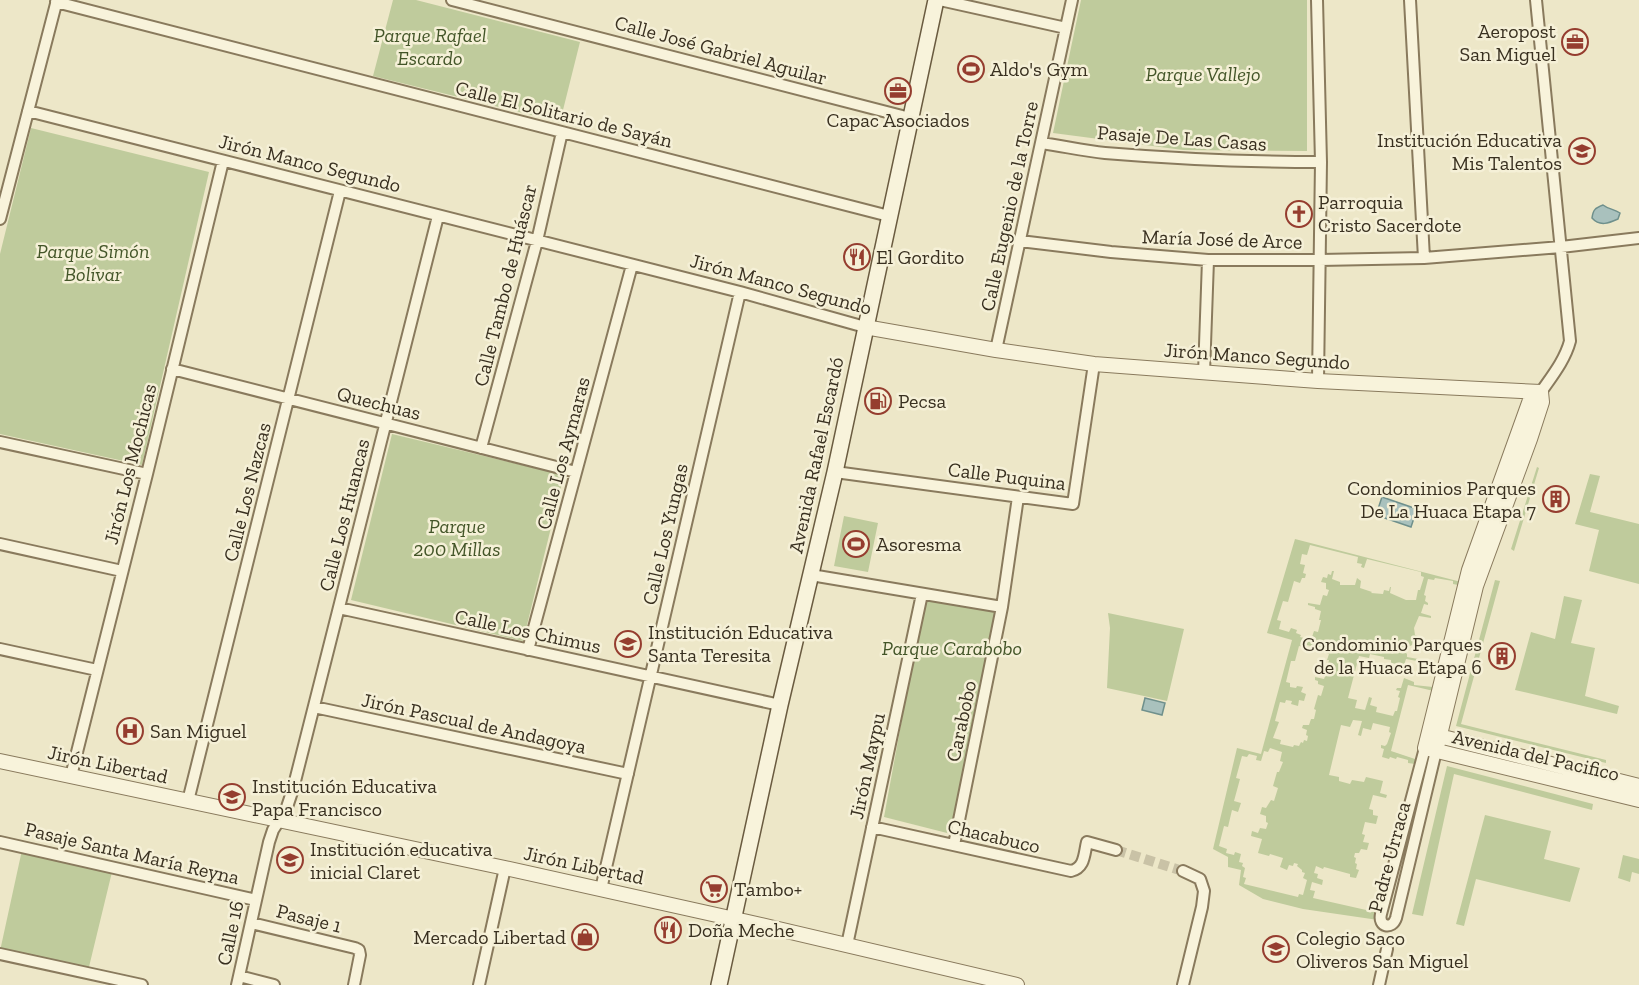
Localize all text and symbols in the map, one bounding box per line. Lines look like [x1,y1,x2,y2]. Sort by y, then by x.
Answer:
street label: Calle José Gabriel Aguilar [612,10,830,90]
place label: Aeropost San Miguel [1460,19,1557,66]
park label: Parque Rafael Escardo [374,23,486,70]
office icon: Aeropost San Miguel [1560,27,1590,57]
sports icon: Aldo's Gym [956,54,986,84]
place label: Aldo's Gym [990,57,1088,81]
park label: Parque Vallejo [1145,62,1261,86]
street label: Calle El Solitario de Sayán [453,75,675,153]
office icon: Capac Asociados [883,76,913,106]
street label: Calle Eugenio de la Torre [975,99,1043,313]
place label: Capac Asociados [827,108,969,132]
street label: Pasaje De Las Casas [1096,120,1268,156]
place label: Institución Educativa Mis Talentos [1377,128,1562,175]
street label: Jirón Manco Segundo [217,129,403,197]
school or university icon: Institución Educativa Mis Talentos [1567,136,1597,166]
street label: Calle Tambo de Huáscar [468,181,542,389]
place label: Parroquia Cristo Sacerdote [1318,190,1461,237]
church icon: Parroquia Cristo Sacerdote [1284,199,1314,229]
street label: María José de Arce [1141,224,1303,254]
park label: Parque Simón Bolívar [37,239,149,286]
restaurant icon: El Gordito [842,242,872,272]
place label: El Gordito [876,245,964,269]
street label: Jirón Manco Segundo [688,248,874,320]
street label: Jirón Manco Segundo [1163,338,1351,374]
street label: Avenida Rafael Escardó [783,355,849,555]
street label: Calle Los Aymaras [531,374,595,532]
street label: Jirón Los Mochicas [98,381,162,547]
street label: Quechuas [335,381,423,425]
fuel station icon: Pecsa [863,386,893,416]
place label: Pecsa [898,389,946,413]
street label: Calle Los Nazcas [218,420,276,564]
street label: Calle Los Huancas [313,436,375,594]
street label: Calle Puquina [947,457,1068,495]
street label: Calle Los Yungas [637,461,693,607]
place label: Condominios Parques De La Huaca Etapa 7 [1347,476,1537,523]
building icon: Condominios Parques De La Huaca Etapa 7 [1541,484,1571,514]
park label: Parque 200 Millas [413,514,501,561]
sports icon: Asoresma [841,529,871,559]
place label: Asoresma [876,532,962,556]
street label: Calle Los Chimus [453,604,603,658]
place label: Institución Educativa Santa Teresita [648,620,833,667]
school or university icon: Institución Educativa Santa Teresita [613,629,643,659]
place label: Condominio Parques de la Huaca Etapa 6 [1302,632,1482,679]
park label: Parque Carabobo [882,636,1022,660]
building icon: Condominio Parques de la Huaca Etapa 6 [1487,641,1517,671]
street label: Carabobo [941,678,981,764]
street label: Jirón Pascual de Andagoya [360,687,589,759]
street label: Jirón Maypu [844,711,890,821]
hospital icon: San Miguel [115,716,145,746]
place label: San Miguel [150,719,246,743]
street label: Avenida del Pacifico [1450,724,1622,786]
street label: Jirón Libertad [46,740,170,788]
place label: Institución Educativa Papa Francisco [252,774,437,821]
school or university icon: Institución Educativa Papa Francisco [217,782,247,812]
street label: Padre Urraca [1363,799,1415,915]
street label: Chacabuco [945,814,1043,858]
street label: Pasaje Santa María Reyna [22,817,242,889]
place label: Institución educativa inicial Claret [310,837,493,884]
street label: Jirón Libertad [522,841,646,889]
school or university icon: Institución educativa inicial Claret [275,845,305,875]
supermarket icon: Tambo+ [699,874,729,904]
place label: Tambo+ [734,877,802,901]
street label: Calle 16 [211,898,249,968]
street label: Pasaje 1 [274,898,344,938]
restaurant icon: Doña Meche [653,915,683,945]
place label: Doña Meche [688,918,794,942]
shop icon: Mercado Libertad [570,922,600,952]
place label: Mercado Libertad [413,925,566,949]
place label: Colegio Saco Oliveros San Miguel [1296,926,1469,973]
school or university icon: Colegio Saco Oliveros San Miguel [1261,934,1291,964]

